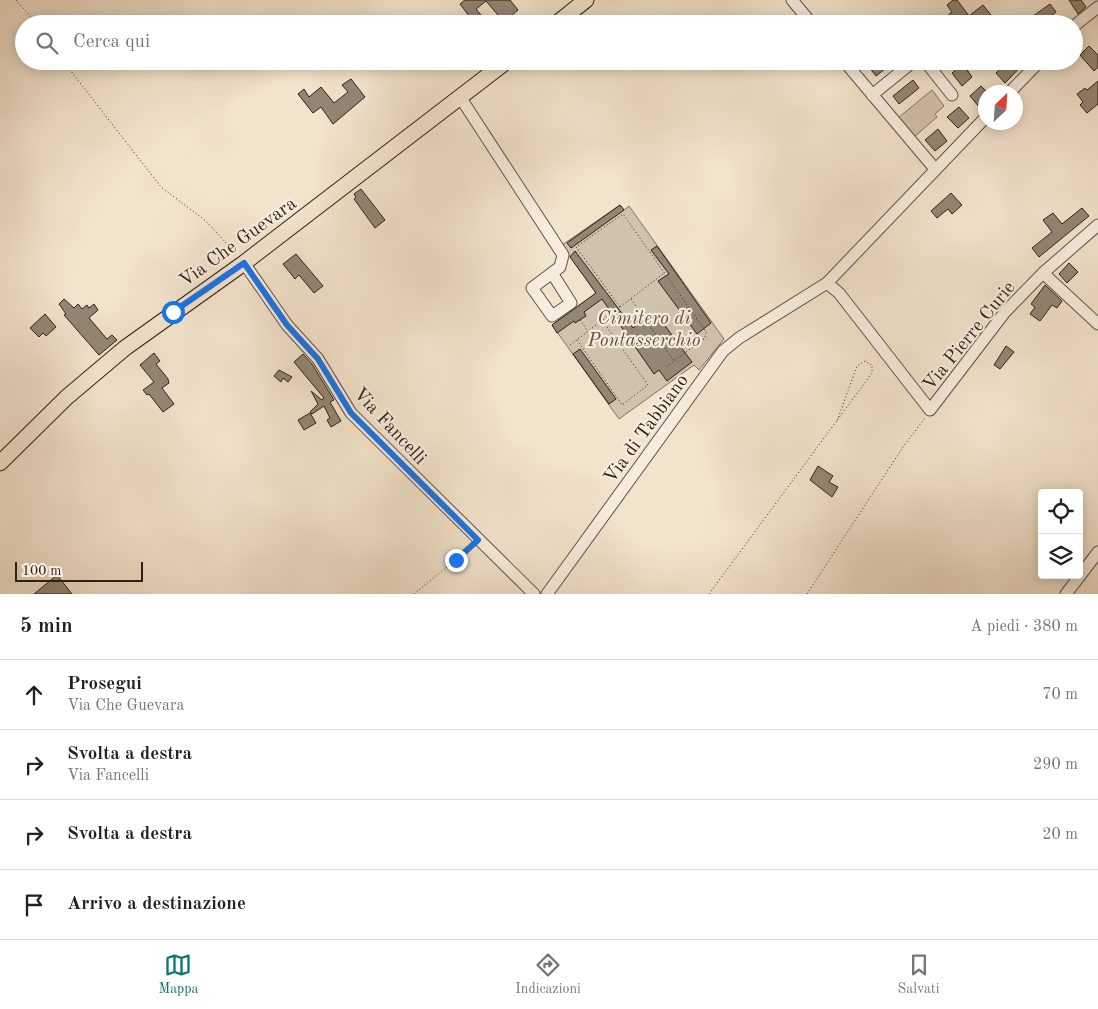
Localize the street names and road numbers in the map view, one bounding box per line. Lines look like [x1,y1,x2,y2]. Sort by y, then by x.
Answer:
street label: Via Che Guevara [177,194,301,292]
street label: Via Pierre Curie [920,278,1020,395]
street label: Via di Tabbiano [601,371,693,488]
street label: Via Fancelli [349,385,429,469]

